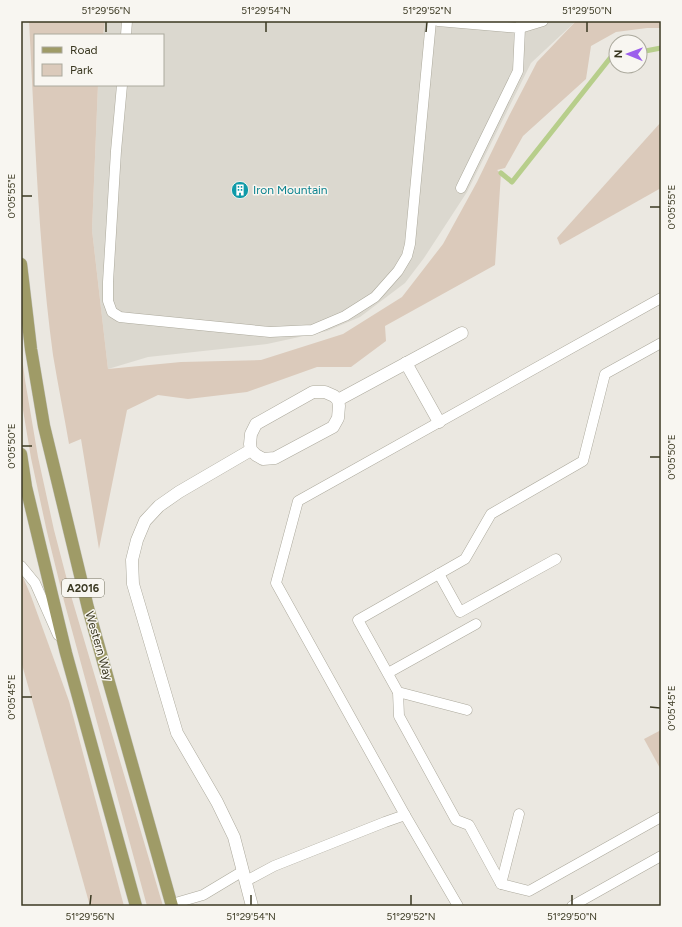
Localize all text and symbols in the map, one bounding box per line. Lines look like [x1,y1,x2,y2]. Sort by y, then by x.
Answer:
text: 51°29'56"N [81,4,131,17]
text: 51°29'54"N [241,4,291,17]
text: 51°29'52"N [402,4,452,17]
text: 51°29'50"N [562,4,612,17]
legend [34,34,164,86]
north arrow [608,34,648,74]
text: Road [70,43,98,57]
text: N [612,49,625,58]
text: Park [70,63,93,77]
text: 0°05'55"E [5,173,18,218]
building icon: Iron Mountain [230,180,250,200]
place label: Iron Mountain [253,183,328,197]
text: 0°05'55"E [665,184,678,229]
text: 0°05'50"E [5,423,18,469]
text: 0°05'50"E [665,434,678,480]
road number: A2016 [62,579,104,597]
street label: Western Way [82,610,116,683]
text: 0°05'45"E [5,674,18,720]
text: 0°05'45"E [665,685,678,731]
text: 51°29'56"N [65,910,115,923]
text: 51°29'54"N [226,910,276,923]
text: 51°29'52"N [386,910,436,923]
text: 51°29'50"N [547,910,597,923]

